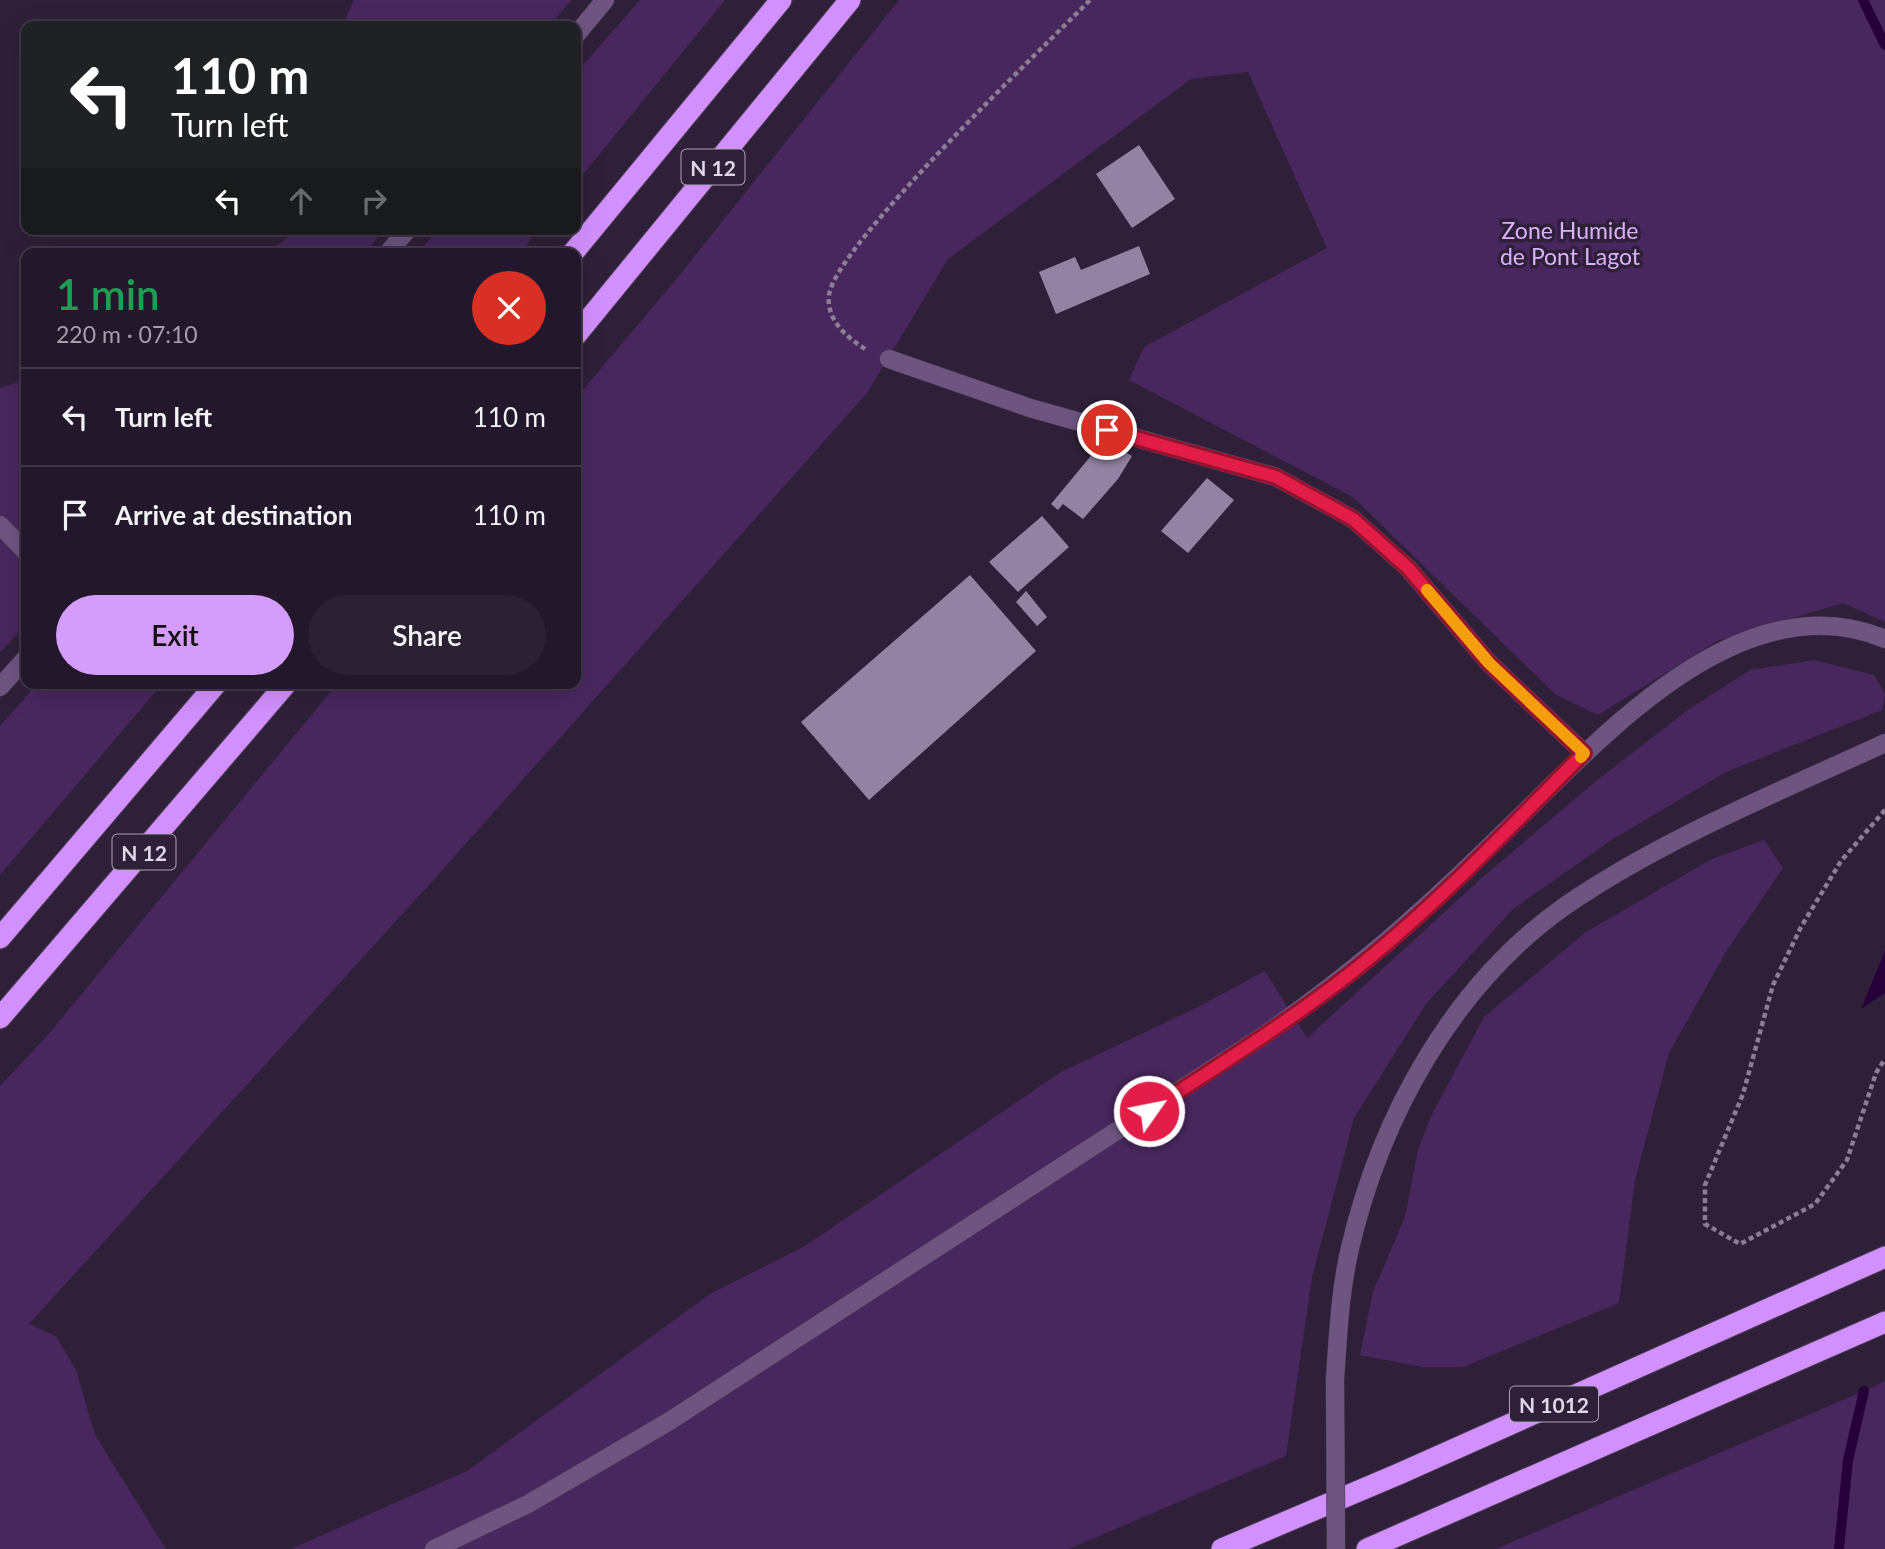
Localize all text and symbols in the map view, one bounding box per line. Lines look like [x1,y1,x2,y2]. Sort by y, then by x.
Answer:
text: 110 m [171,46,309,104]
icon: left [56,49,147,140]
text: Turn left [171,105,288,144]
road number: N 12 [682,150,744,184]
icon: left [209,182,247,220]
icon: ahead [282,182,320,220]
icon: right [355,182,393,220]
park label: Zone Humide de Pont Lagot [1500,216,1641,270]
text: 1 min [56,269,160,319]
button: close [472,271,546,345]
text: 220 m · 07:10 [56,320,198,348]
icon: left [56,398,94,436]
pin [1077,400,1137,460]
text: Turn left [115,401,212,433]
text: 110 m [473,401,546,433]
icon: arrive [1088,411,1126,449]
icon: arrive [56,496,94,534]
text: Arrive at destination [115,499,352,531]
text: 110 m [473,499,546,531]
button: Exit [56,595,294,675]
button: Share [308,595,546,675]
road number: N 12 [113,834,176,870]
position arrow [1112,1074,1186,1148]
road number: N 1012 [1510,1386,1598,1422]

